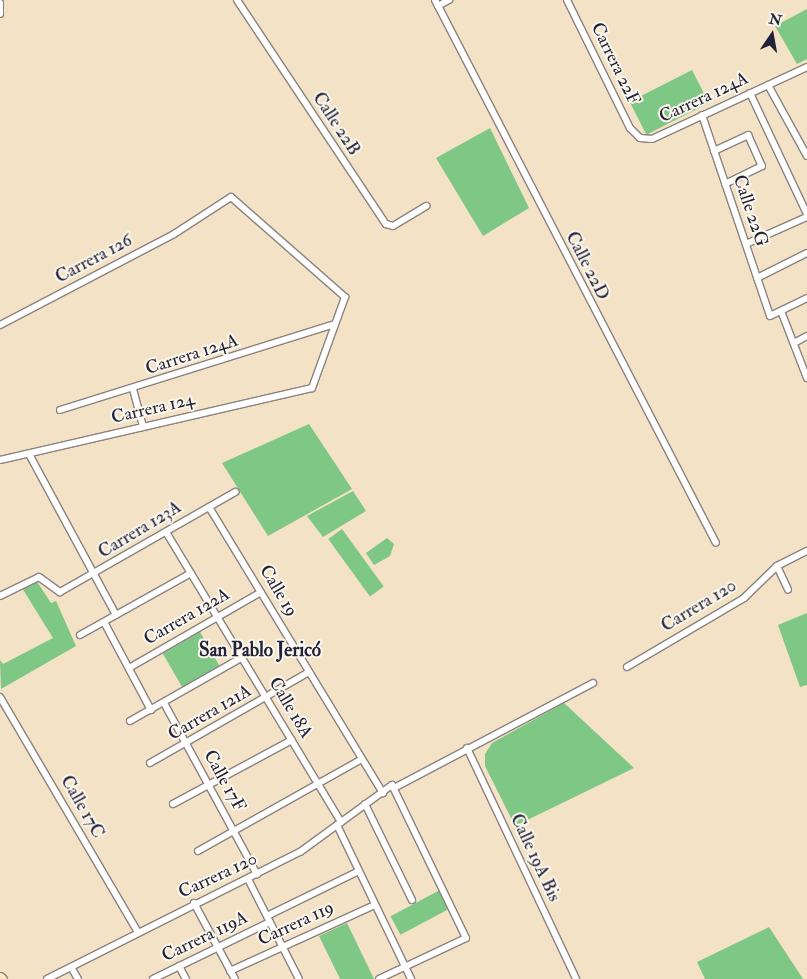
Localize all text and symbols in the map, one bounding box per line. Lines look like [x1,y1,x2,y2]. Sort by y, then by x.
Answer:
north arrow [747,10,797,60]
text: N [767,10,783,29]
street label: Carrera 22F [586,19,644,109]
street label: Carrera 124A [656,68,752,128]
street label: Calle 22B [308,88,364,160]
street label: Calle 22G [728,172,772,250]
street label: Calle 22D [561,228,613,304]
street label: Carrera 126 [52,230,136,288]
street label: Carrera 124A [143,330,241,380]
street label: Carrera 124 [109,389,197,429]
street label: Carrera 123A [95,497,185,563]
street label: Calle 19 [254,561,302,621]
street label: Carrera 120 [657,575,741,637]
street label: Carrera 122A [140,584,234,650]
district label: San Pablo Jericó [199,640,321,662]
street label: Calle 18A [263,674,317,742]
street label: Carrera 121A [164,680,256,746]
street label: Calle 17F [198,746,250,816]
street label: Calle 17C [55,772,109,842]
street label: Calle 19A Bis [505,811,565,905]
street label: Carrera 120 [175,848,261,904]
street label: Carrera 119 [255,897,337,951]
street label: Carrera 119A [159,907,251,967]

